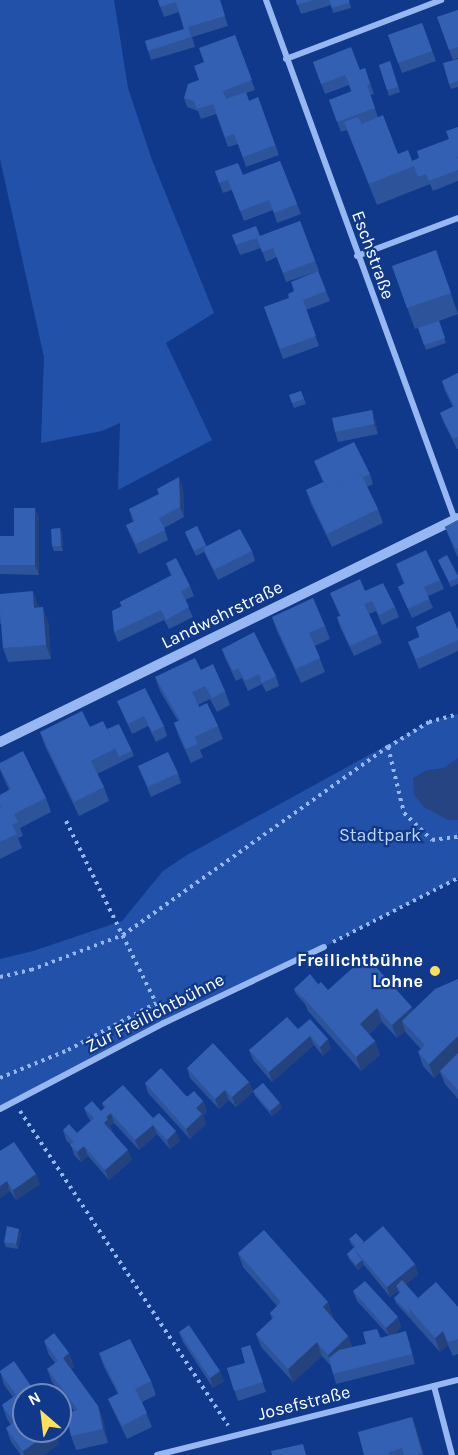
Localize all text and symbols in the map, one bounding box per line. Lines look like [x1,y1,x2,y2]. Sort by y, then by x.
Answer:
street label: Eschstraße [347,208,399,302]
street label: Landwehrstraße [158,576,286,654]
park label: Stadtpark [339,824,421,846]
place label: Freilichtbühne Lohne [297,950,423,992]
marker: Freilichtbühne Lohne [428,964,442,978]
street label: Zur Freilichtbühne [82,969,228,1057]
street label: Josefstraße [256,1381,352,1425]
north arrow [12,1383,72,1443]
text: N [25,1387,44,1410]

